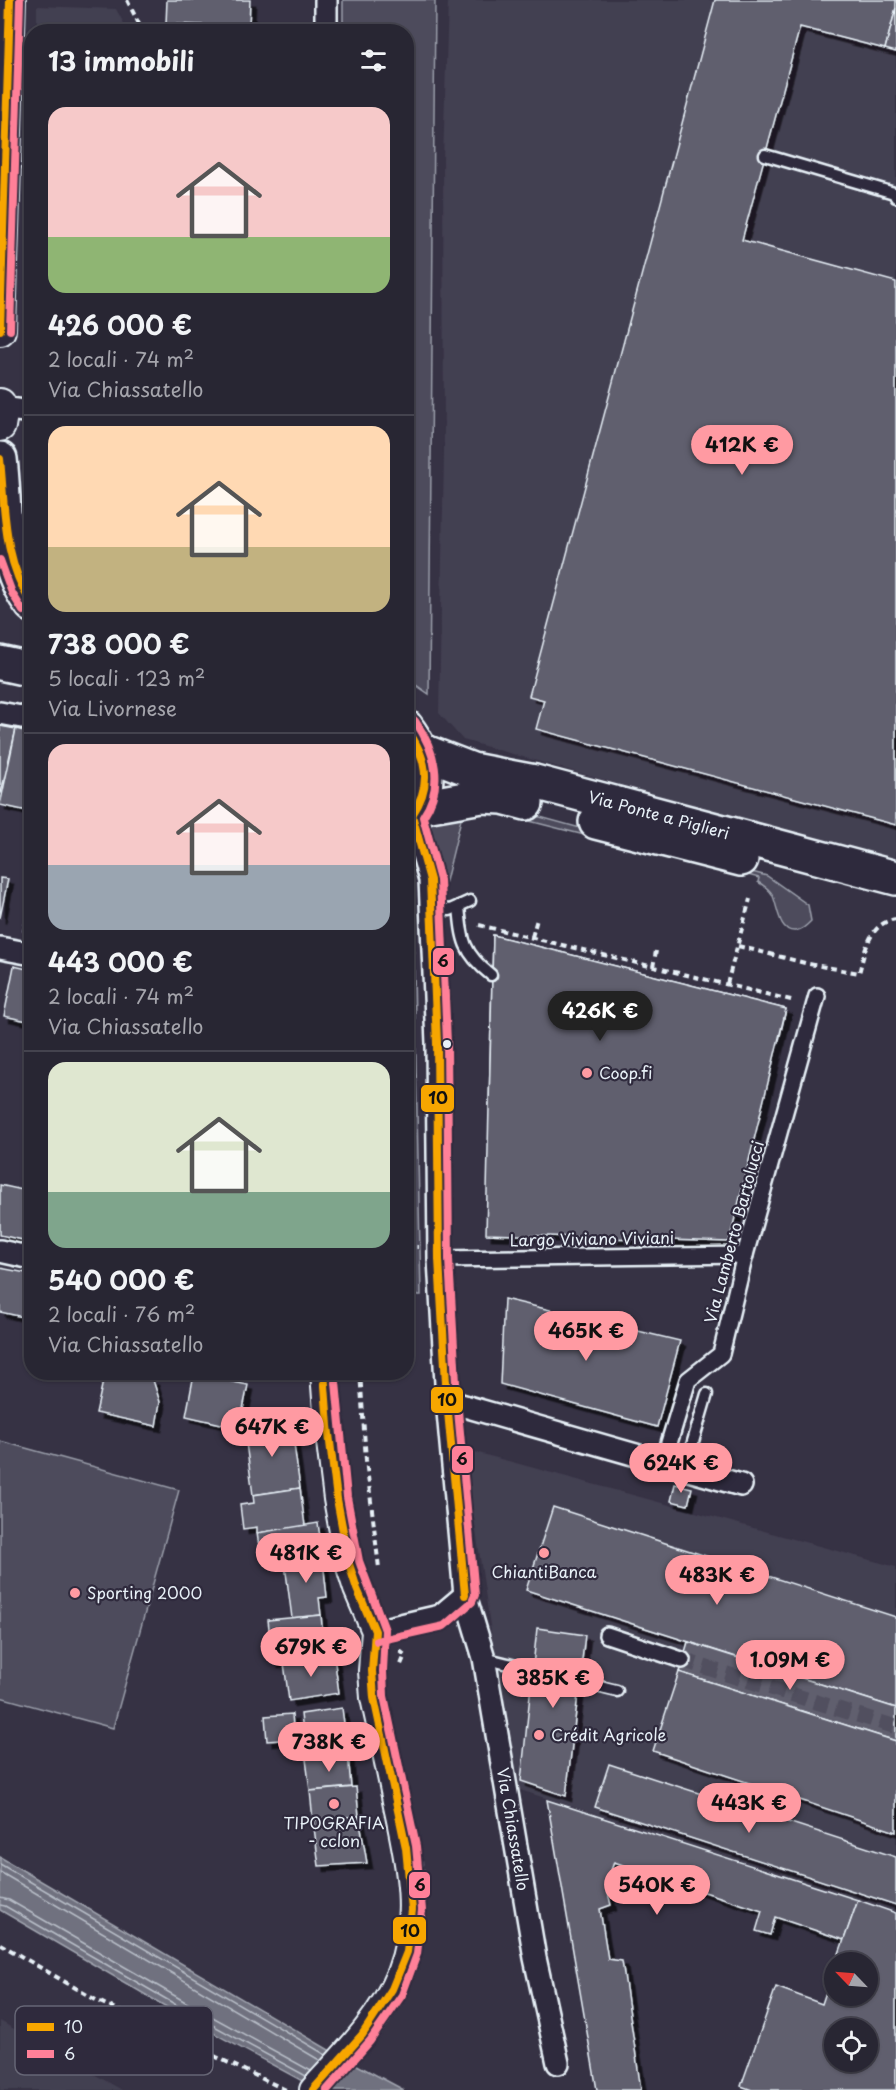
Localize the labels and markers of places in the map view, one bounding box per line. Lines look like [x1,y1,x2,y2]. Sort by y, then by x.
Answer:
pin: 412K € [693,425,791,476]
pin: 426K € [551,991,649,1042]
unlabelled marker [441,1038,453,1050]
place label: Coop.fi [599,1060,652,1084]
marker: Coop.fi [580,1066,594,1080]
pin: 465K € [537,1311,635,1362]
pin: 647K € [223,1407,321,1458]
pin: 624K € [632,1443,730,1494]
pin: 481K € [257,1533,355,1584]
marker: ChiantiBanca [537,1546,551,1560]
pin: 483K € [668,1555,766,1606]
place label: ChiantiBanca [491,1559,597,1583]
place label: Sporting 2000 [87,1580,202,1604]
marker: Sporting 2000 [68,1586,82,1600]
pin: 679K € [262,1627,360,1678]
pin: 1.09M € [735,1640,845,1691]
pin: 385K € [504,1658,602,1709]
pin: 738K € [280,1722,378,1773]
place label: Crédit Agricole [551,1722,667,1746]
marker: Crédit Agricole [532,1728,546,1742]
pin: 443K € [700,1783,798,1834]
marker: TIPOGRAFIA - cclon [327,1797,341,1811]
place label: TIPOGRAFIA - cclon [283,1810,385,1852]
pin: 540K € [608,1865,706,1916]

